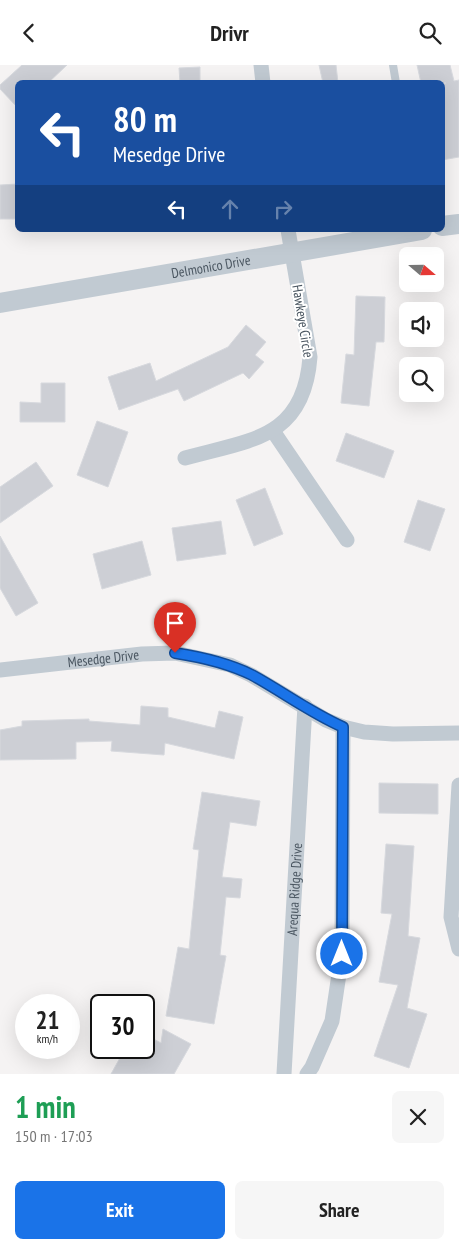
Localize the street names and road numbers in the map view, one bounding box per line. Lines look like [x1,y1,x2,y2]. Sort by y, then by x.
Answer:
street label: Delmonico Drive [170,251,252,282]
street label: Hawkeye Circle [288,283,318,359]
street label: Mesedge Drive [67,645,140,671]
street label: Arequa Ridge Drive [283,842,306,936]

